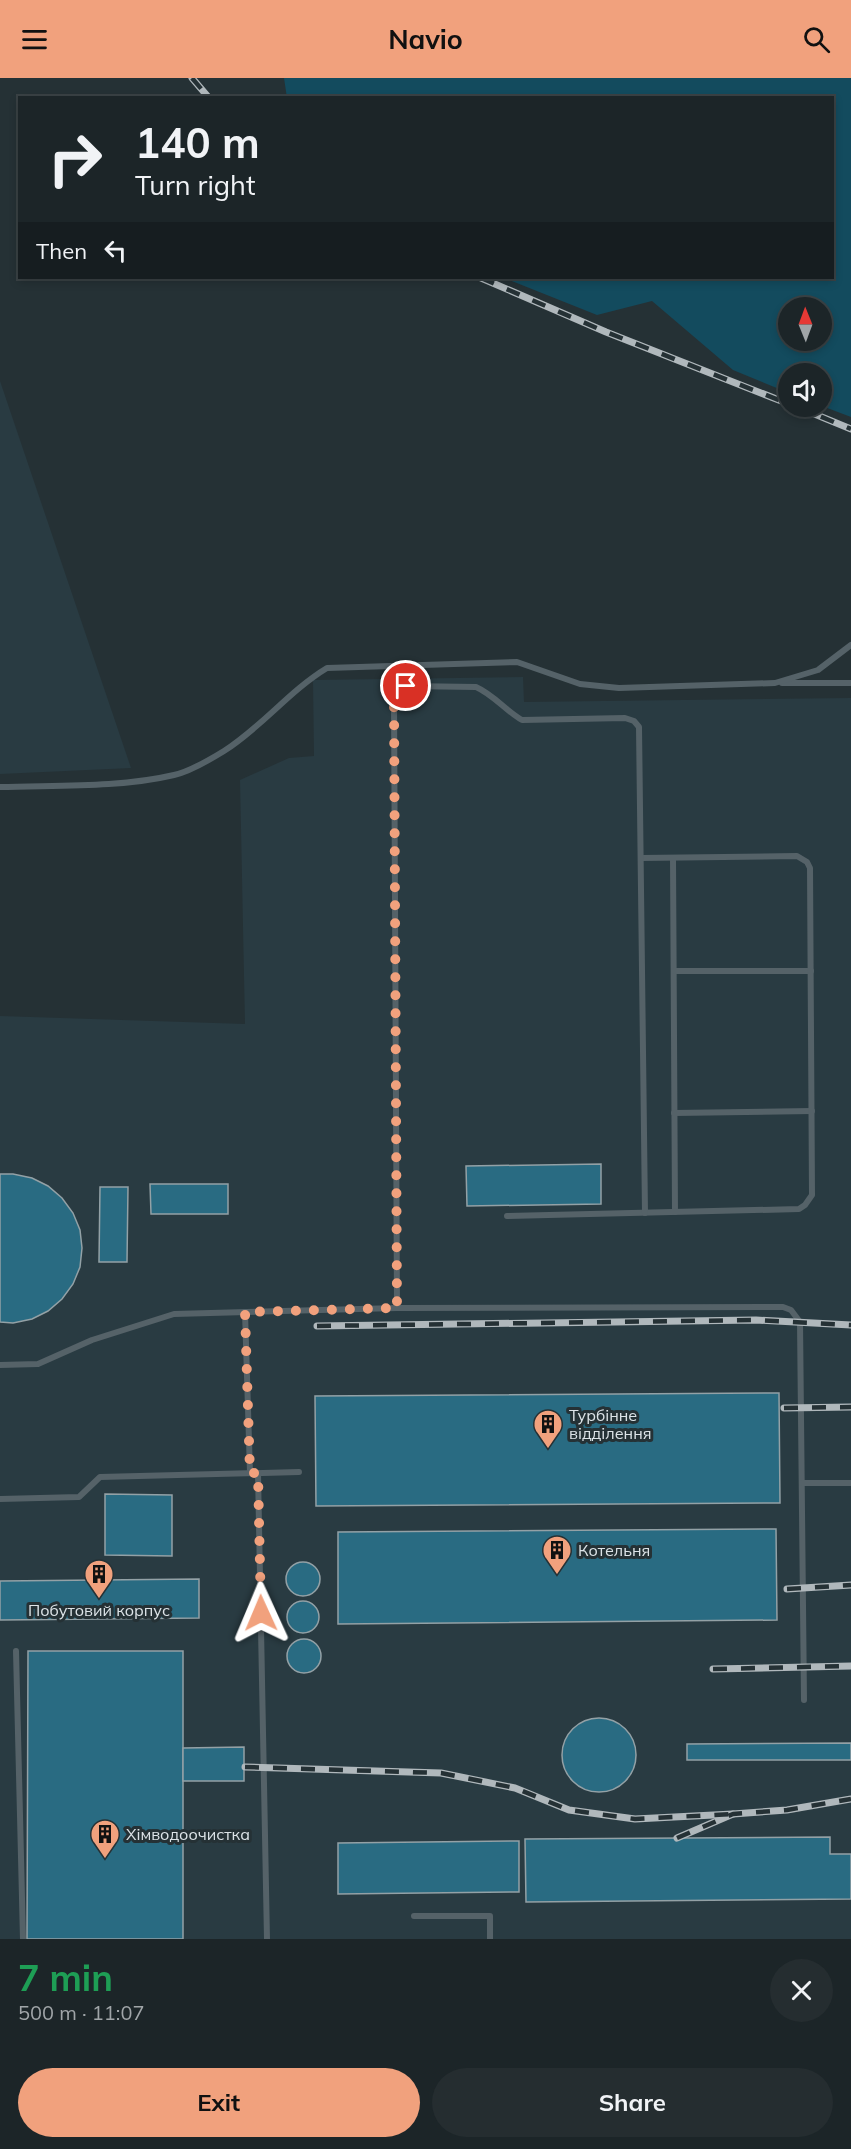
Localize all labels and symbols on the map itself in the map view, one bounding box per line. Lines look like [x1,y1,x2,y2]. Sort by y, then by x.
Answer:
north arrow [778,297,832,351]
pin [380,660,431,711]
place label: Турбінне відділення [569,1405,652,1443]
building icon: Турбінне відділення [532,1408,564,1450]
building icon: Котельня [541,1534,573,1576]
place label: Котельня [578,1540,650,1560]
building icon: Побутовий корпус [83,1558,115,1600]
position arrow [229,1581,293,1645]
place label: Побутовий корпус [28,1600,170,1620]
building icon: Хімводоочистка [89,1818,121,1860]
place label: Хімводоочистка [126,1824,250,1844]

